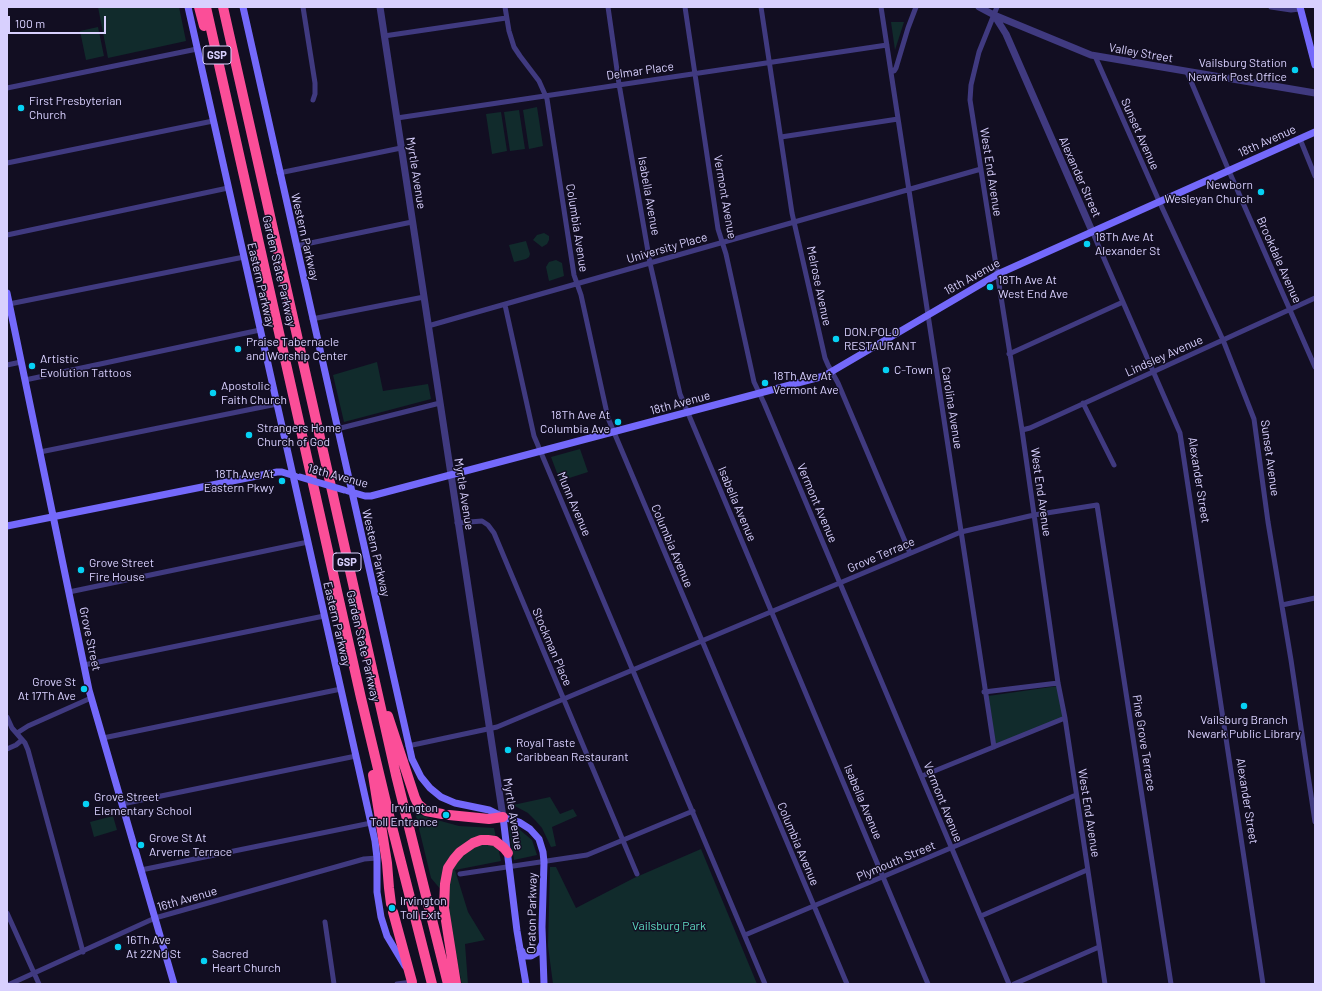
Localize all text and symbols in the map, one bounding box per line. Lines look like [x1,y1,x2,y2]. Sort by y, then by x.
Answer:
scale bar [10,8,108,34]
text: 100 m [15,16,45,30]
street label: Valley Street [1108,40,1174,66]
road number: GSP [203,46,231,64]
place label: Vailsburg Station Newark Post Office [1188,56,1287,84]
street label: Delmar Place [605,59,675,83]
marker: Vailsburg Station Newark Post Office [1290,65,1300,75]
place label: First Presbyterian Church [29,94,122,122]
street label: Sunset Avenue [1118,96,1162,172]
marker: First Presbyterian Church [16,103,26,113]
street label: 18th Avenue [1236,122,1298,160]
street label: West End Avenue [977,127,1005,217]
street label: Alexander Street [1056,134,1104,220]
street label: Myrtle Avenue [403,136,429,210]
street label: Vermont Avenue [711,154,739,240]
street label: Isabella Avenue [635,155,663,237]
place label: Newborn Wesleyan Church [1164,178,1253,206]
street label: Columbia Avenue [563,183,591,273]
marker: Newborn Wesleyan Church [1256,187,1266,197]
street label: Western Parkway [288,192,322,282]
street label: Garden State Parkway [259,214,299,328]
street label: Brookdale Avenue [1253,215,1305,305]
street label: University Place [625,230,709,266]
place label: 18Th Ave At Alexander St [1095,230,1161,258]
marker: 18Th Ave At Alexander St [1082,239,1092,249]
street label: Eastern Parkway [244,241,278,329]
street label: Melrose Avenue [804,245,834,327]
street label: 18th Avenue [941,256,1003,298]
place label: 18Th Ave At West End Ave [998,273,1068,301]
marker: 18Th Ave At West End Ave [985,282,995,292]
place label: DON.POLO RESTAURANT [844,325,917,353]
street label: Lindsley Avenue [1123,332,1205,380]
marker: DON.POLO RESTAURANT [831,334,841,344]
place label: Praise Tabernacle and Worship Center [246,335,348,363]
marker: Praise Tabernacle and Worship Center [233,344,243,354]
place label: Artistic Evolution Tattoos [40,352,131,380]
marker: Artistic Evolution Tattoos [27,361,37,371]
place label: C-Town [894,363,933,377]
marker: C-Town [881,365,891,375]
street label: Carolina Avenue [938,366,966,450]
place label: 18Th Ave At Vermont Ave [773,369,839,397]
marker: 18Th Ave At Vermont Ave [760,378,770,388]
place label: Apostolic Faith Church [221,379,287,407]
marker: Apostolic Faith Church [208,388,218,398]
street label: 18th Avenue [648,388,712,418]
place label: 18Th Ave At Columbia Ave [540,408,610,436]
marker: 18Th Ave At Columbia Ave [613,417,623,427]
street label: Sunset Avenue [1258,419,1282,497]
place label: Strangers Home Church of God [257,421,341,449]
marker: Strangers Home Church of God [244,430,254,440]
street label: Alexander Street [1185,436,1213,524]
street label: West End Avenue [1028,447,1054,537]
street label: Myrtle Avenue [451,457,477,531]
street label: 18th Avenue [306,461,370,491]
street label: Vermont Avenue [794,461,840,545]
street label: Isabella Avenue [715,464,759,544]
place label: 18Th Ave At Eastern Pkwy [204,467,274,495]
street label: Munn Avenue [554,470,594,538]
marker: 18Th Ave At Eastern Pkwy [277,476,287,486]
street label: Columbia Avenue [648,502,696,590]
street label: Western Parkway [359,508,393,598]
street label: Grove Terrace [845,534,917,576]
road number: GSP [333,553,361,571]
place label: Grove Street Fire House [89,556,154,584]
marker: Grove Street Fire House [76,565,86,575]
street label: Eastern Parkway [320,580,354,668]
street label: Garden State Parkway [343,589,383,703]
street label: Grove Street [76,606,104,672]
street label: Stockman Place [529,606,575,688]
place label: Grove St At 17Th Ave [18,675,76,703]
marker: Grove St At 17Th Ave [79,684,89,694]
street label: Pine Grove Terrace [1129,694,1159,792]
marker: Vailsburg Branch Newark Public Library [1239,701,1249,711]
place label: Vailsburg Branch Newark Public Library [1187,713,1301,741]
place label: Royal Taste Caribbean Restaurant [516,736,629,764]
marker: Royal Taste Caribbean Restaurant [503,745,513,755]
street label: Alexander Street [1233,757,1261,845]
street label: Vermont Avenue [920,760,966,844]
street label: Isabella Avenue [841,762,885,842]
street label: West End Avenue [1075,768,1103,858]
street label: Myrtle Avenue [500,777,526,851]
place label: Grove Street Elementary School [94,790,192,818]
marker: Grove Street Elementary School [81,799,91,809]
street label: Columbia Avenue [774,800,822,888]
place label: Irvington Toll Entrance [370,801,438,829]
marker: Irvington Toll Entrance [441,810,451,820]
place label: Grove St At Arverne Terrace [149,831,232,859]
street label: Plymouth Street [854,838,938,884]
marker: Grove St At Arverne Terrace [136,840,146,850]
street label: Oraton Parkway [524,872,540,954]
street label: 16th Avenue [155,884,219,914]
place label: Irvington Toll Exit [400,894,447,922]
marker: Irvington Toll Exit [387,903,397,913]
park label: Vailsburg Park [632,919,706,933]
place label: 16Th Ave At 22Nd St [126,933,181,961]
marker: 16Th Ave At 22Nd St [113,942,123,952]
place label: Sacred Heart Church [212,947,281,975]
marker: Sacred Heart Church [199,956,209,966]

